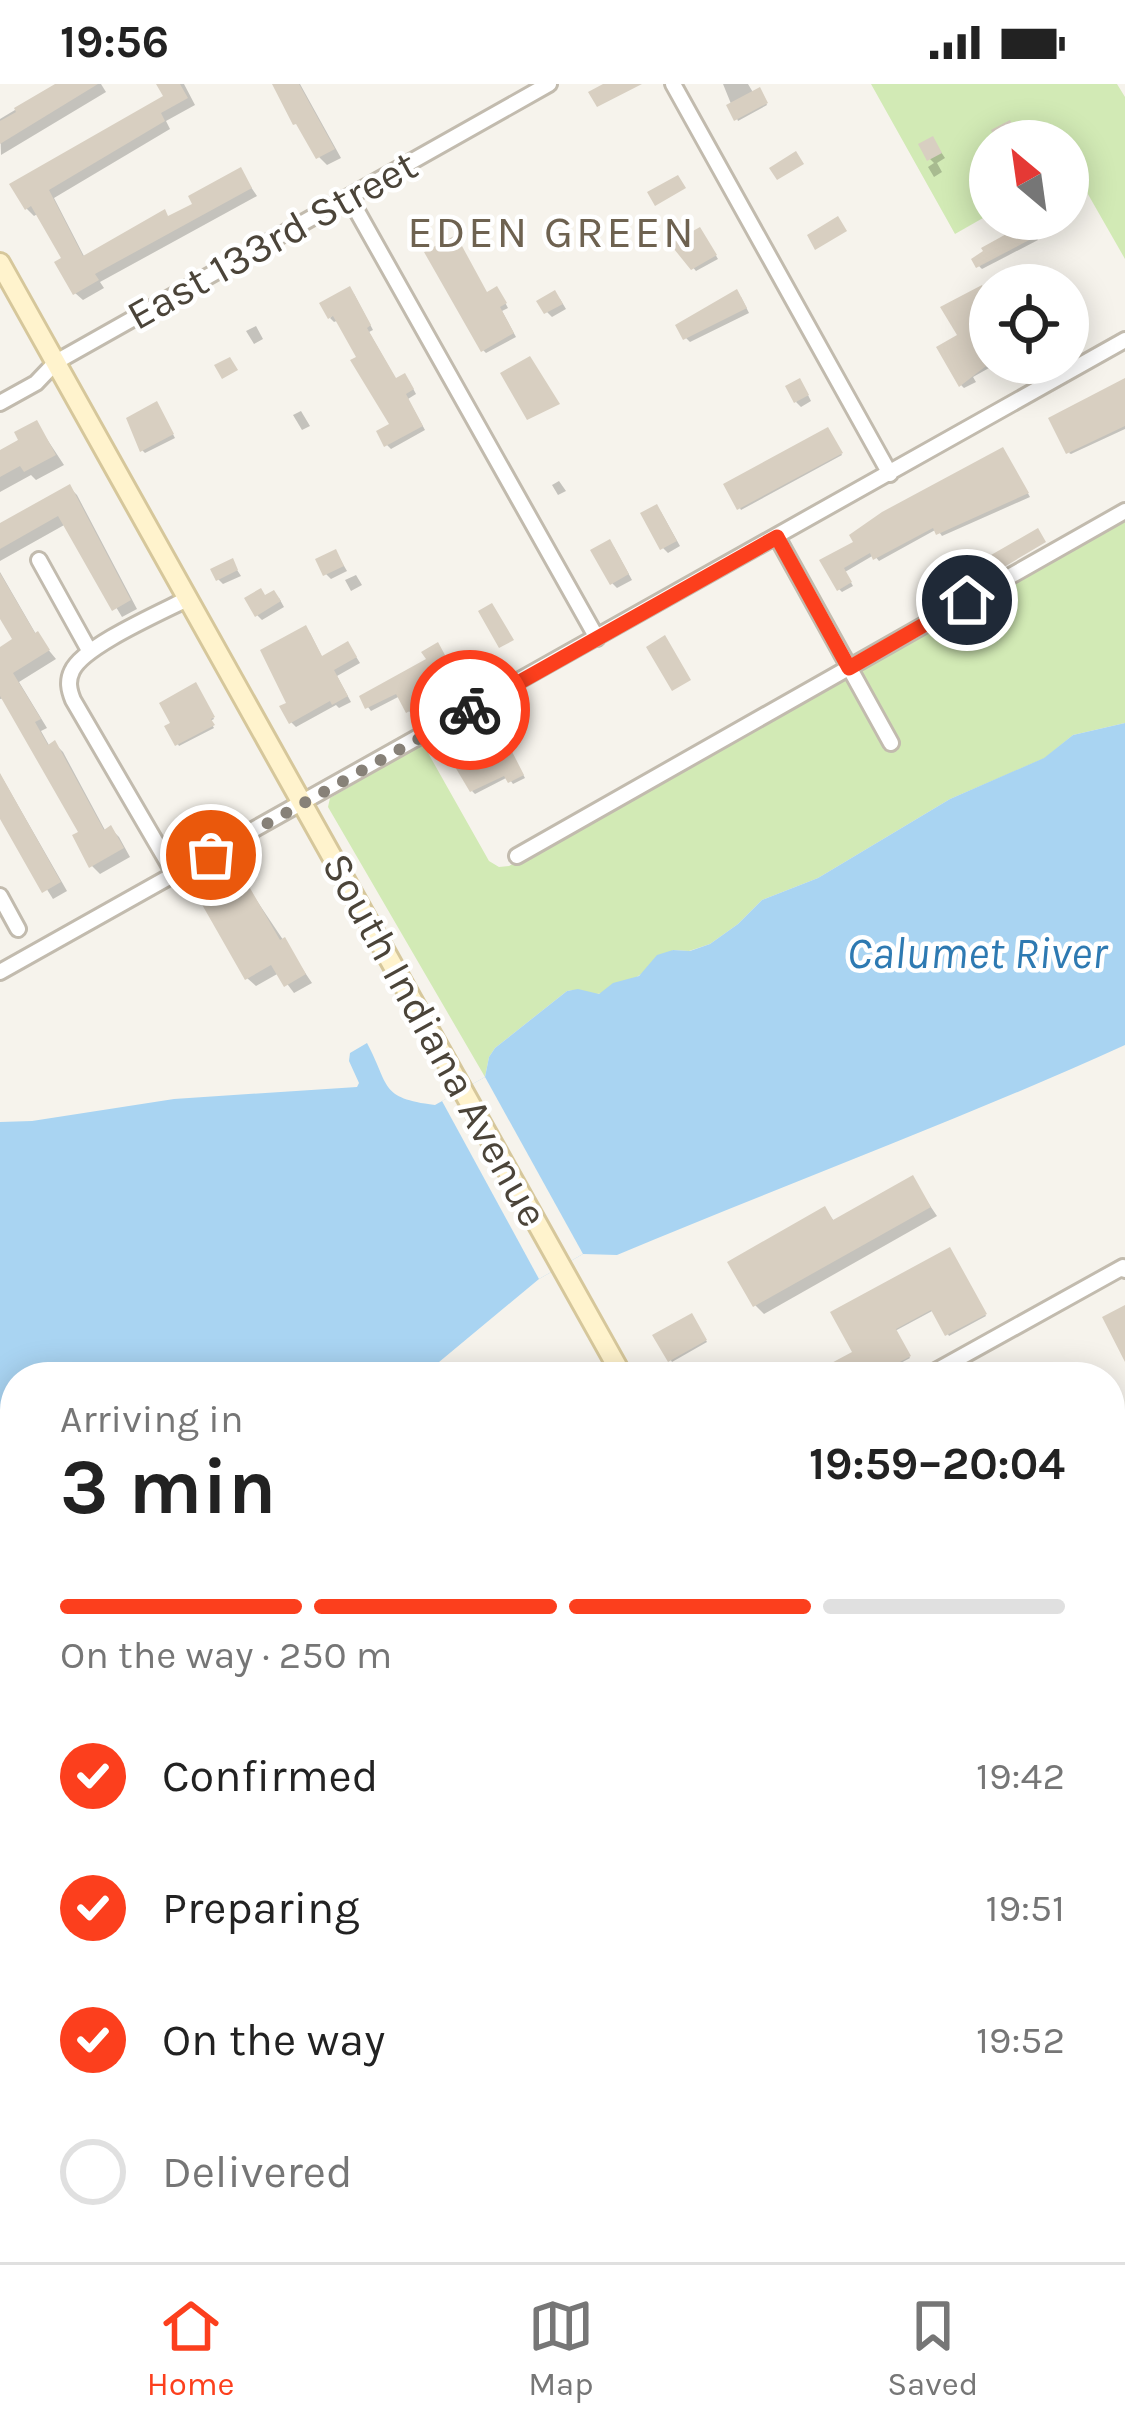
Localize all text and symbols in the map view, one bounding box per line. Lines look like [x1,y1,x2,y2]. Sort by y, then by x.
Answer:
text: 19:56 [60,16,169,68]
north arrow [969,120,1089,240]
map controls [969,120,1089,384]
street label: East 133rd Street [118,140,426,340]
district label: EDEN GREEN [407,206,697,258]
button: locate [969,264,1089,384]
pin [916,549,1018,651]
icon: home [934,567,1000,633]
courier [410,650,530,770]
icon: bike [437,677,503,743]
pin [160,804,262,906]
icon: bag [178,822,244,888]
street label: South Indiana Avenue [312,845,558,1235]
water label: Calumet River [847,927,1109,979]
text: Arriving in [60,1396,243,1442]
text: 19:59–20:04 [809,1438,1065,1490]
text: 3 min [60,1441,276,1533]
text: On the way · 250 m [60,1632,392,1678]
icon: check [60,1743,126,1809]
text: Confirmed [162,1750,378,1802]
text: 19:42 [976,1753,1065,1799]
icon: check [60,1875,126,1941]
text: Preparing [162,1882,360,1934]
text: 19:51 [986,1885,1065,1931]
icon: check [60,2007,126,2073]
text: On the way [162,2014,385,2066]
text: 19:52 [976,2017,1065,2063]
text: Delivered [162,2146,353,2198]
tab: Home [147,2293,235,2403]
tab: Map [528,2293,594,2403]
tab: Saved [887,2293,978,2403]

